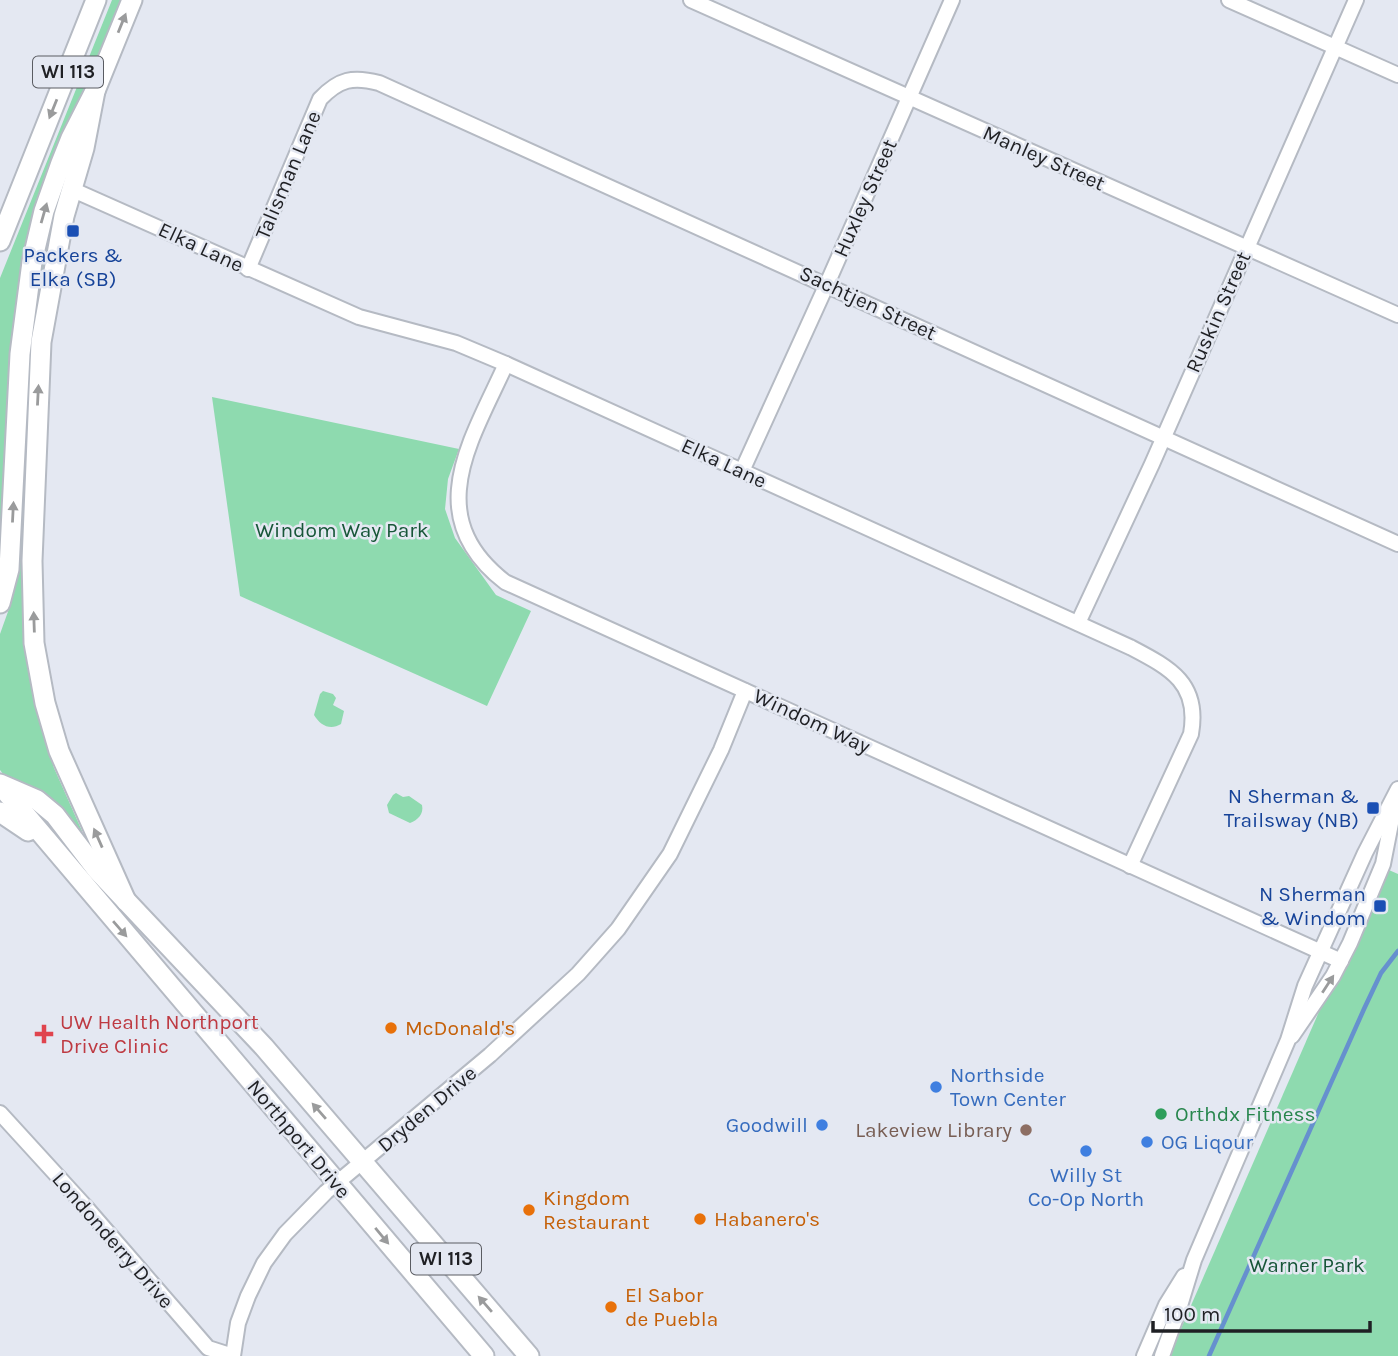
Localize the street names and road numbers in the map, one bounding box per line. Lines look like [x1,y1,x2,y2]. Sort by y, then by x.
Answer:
road number: WI 113 [33,57,103,88]
street label: Talisman Lane [250,107,326,243]
street label: Manley Street [979,120,1109,196]
street label: Huxley Street [828,135,902,261]
street label: Elka Lane [155,217,247,277]
street label: Ruskin Street [1181,248,1255,376]
street label: Sachtjen Street [796,261,940,345]
street label: Elka Lane [678,433,770,493]
street label: Windom Way [750,684,874,759]
street label: Dryden Drive [373,1061,481,1157]
street label: Northport Drive [242,1075,356,1203]
street label: Londonderry Drive [47,1167,179,1313]
road number: WI 113 [411,1244,481,1274]

